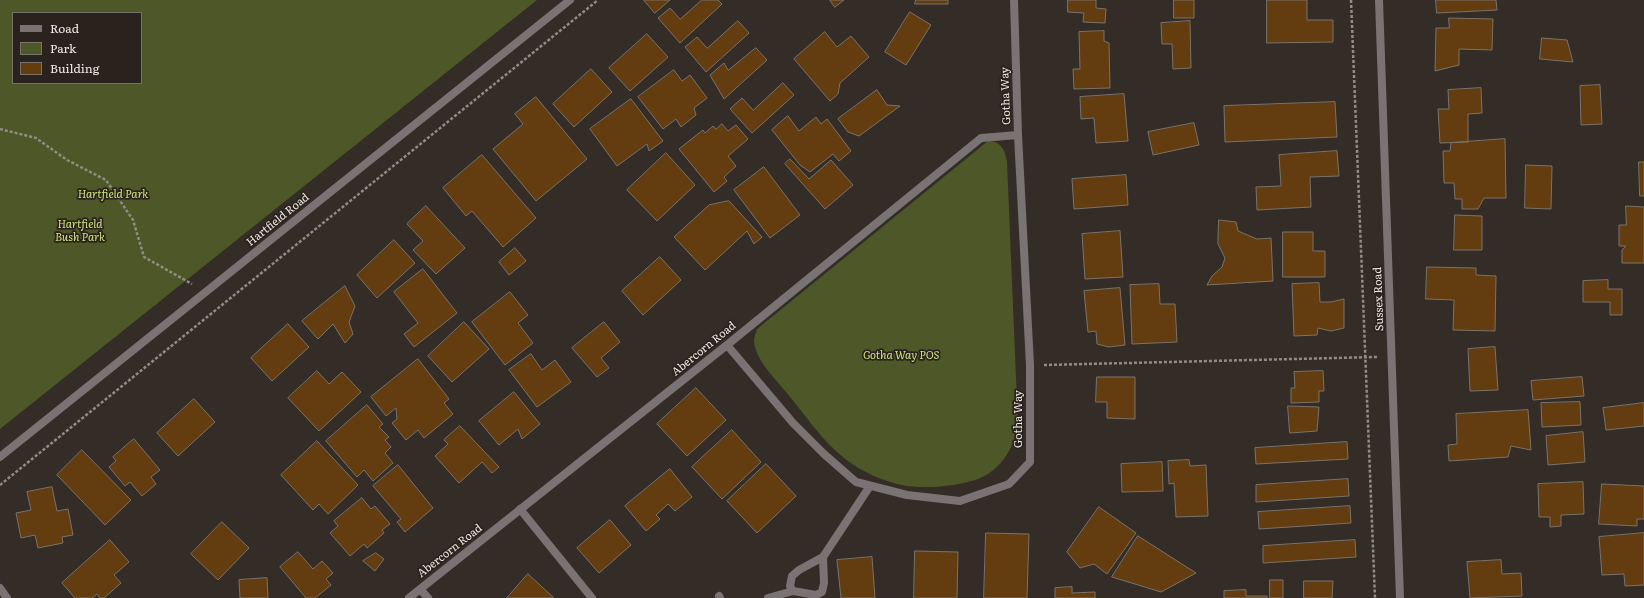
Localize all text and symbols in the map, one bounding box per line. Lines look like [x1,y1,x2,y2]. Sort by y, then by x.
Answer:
legend [12,12,142,84]
text: Road [50,19,79,37]
text: Park [50,39,76,57]
text: Building [50,59,99,77]
street label: Gotha Way [998,67,1014,125]
park label: Hartfield Park [78,188,148,202]
street label: Hartfield Road [244,191,312,249]
park label: Hartfield Bush Park [55,218,105,244]
street label: Sussex Road [1371,267,1387,331]
street label: Abercorn Road [669,319,739,379]
park label: Gotha Way POS [863,349,939,363]
street label: Gotha Way [1012,390,1026,448]
street label: Abercorn Road [415,522,485,580]

